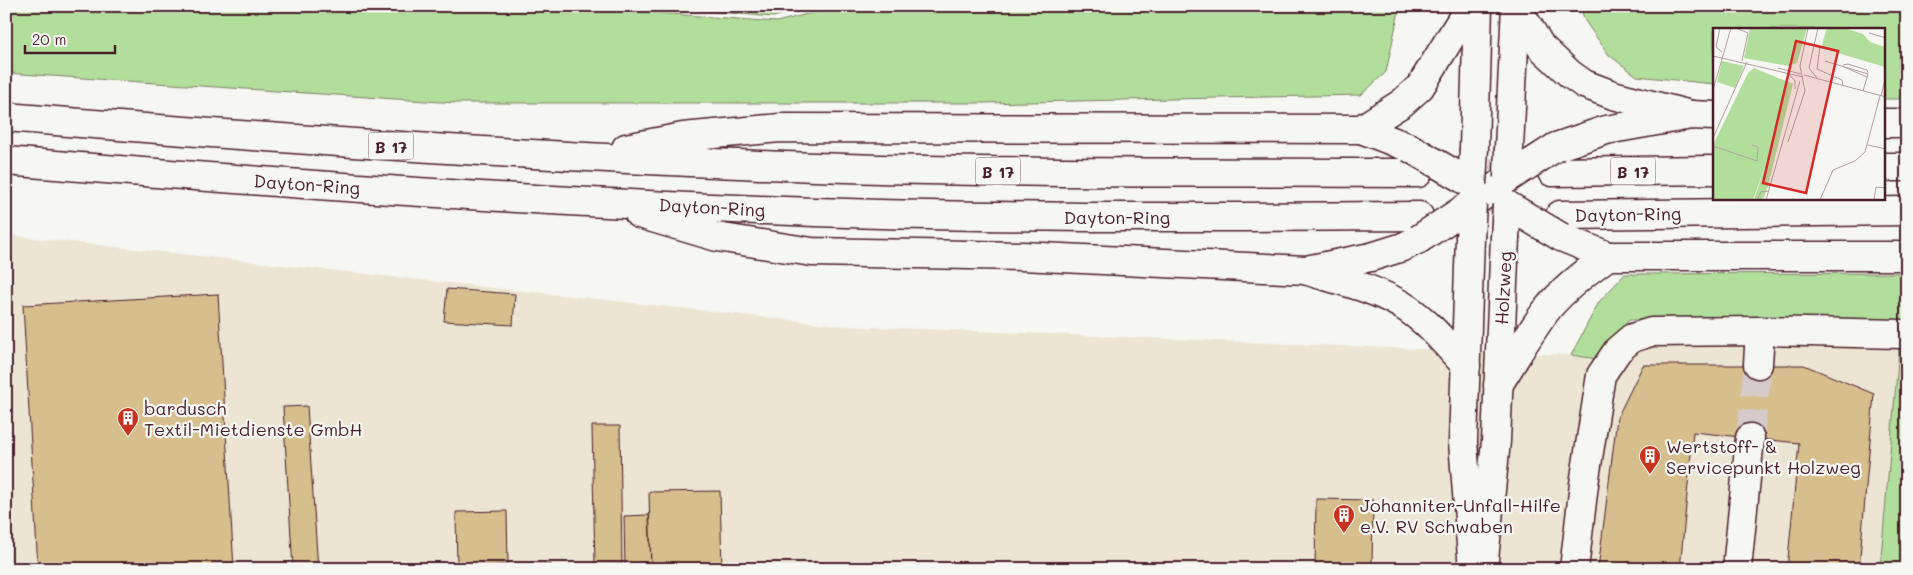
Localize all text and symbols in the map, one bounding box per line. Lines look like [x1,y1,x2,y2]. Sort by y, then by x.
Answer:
scale bar [25,22,115,54]
inset map [1713,28,1886,200]
text: 20 m [32,29,66,49]
road number: B 17 [368,132,414,160]
road number: B 17 [976,158,1020,185]
road number: B 17 [1610,158,1656,185]
street label: Dayton-Ring [253,168,361,200]
street label: Dayton-Ring [658,192,766,222]
street label: Dayton-Ring [1574,201,1682,227]
street label: Dayton-Ring [1064,205,1170,229]
street label: Holzweg [1489,251,1517,325]
place label: bardusch Textil-Mietdienste GmbH [144,396,362,441]
building icon: bardusch Textil-Mietdienste GmbH [116,406,140,437]
place label: Wertstoff- & Servicepunkt Holzweg [1666,434,1861,479]
building icon: Wertstoff- & Servicepunkt Holzweg [1638,444,1662,475]
place label: Johanniter-Unfall-Hilfe e.V. RV Schwaben [1360,493,1561,538]
building icon: Johanniter-Unfall-Hilfe e.V. RV Schwaben [1332,503,1356,534]

